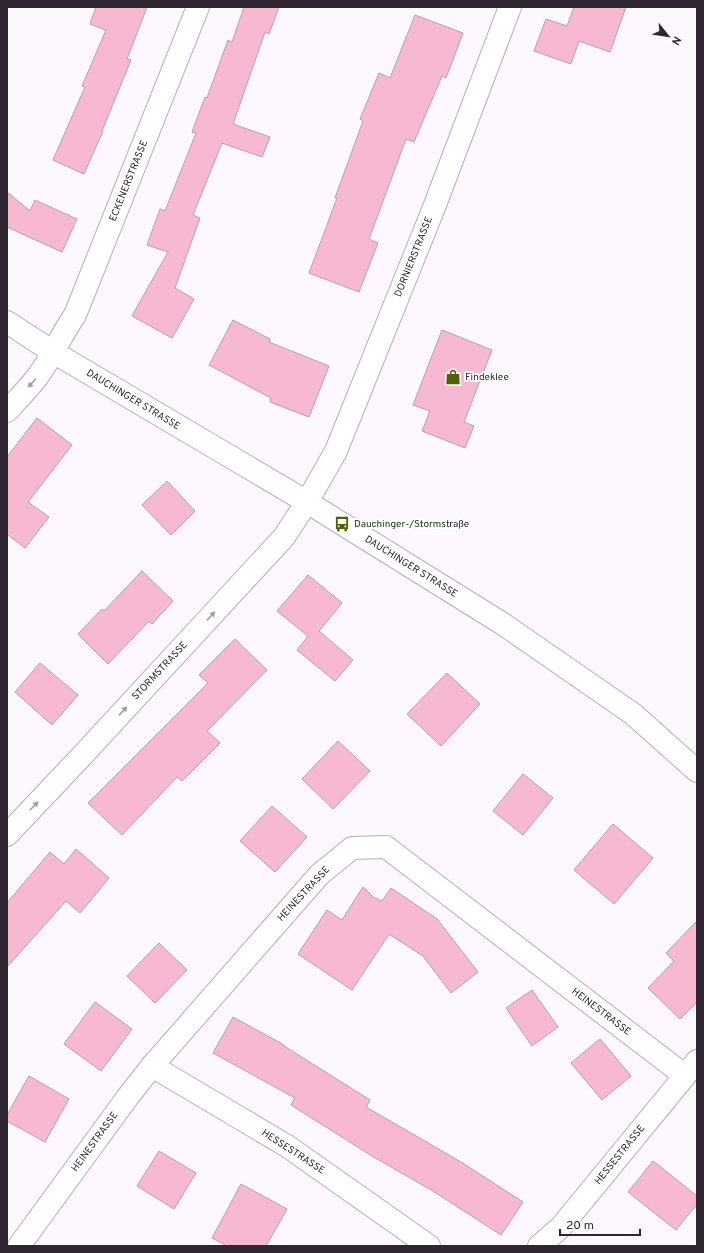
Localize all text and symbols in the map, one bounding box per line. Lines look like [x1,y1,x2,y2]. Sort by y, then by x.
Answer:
north arrow [648,16,688,56]
text: N [668,34,684,47]
street label: ECKENERSTRASSE [107,138,151,224]
street label: DORNIERSTRASSE [392,215,436,299]
street label: DAUCHINGER STRASSE [84,367,182,433]
shop icon: Findeklee [444,368,462,386]
place label: Findeklee [465,371,509,384]
one-way arrow [27,378,37,388]
bus stop icon: Dauchinger-/Stormstraße [333,515,351,533]
place label: Dauchinger-/Stormstraße [354,518,469,531]
street label: DAUCHINGER STRASSE [362,533,460,601]
one-way arrow [206,611,216,621]
street label: STORMSTRASSE [129,639,191,703]
one-way arrow [118,706,127,717]
one-way arrow [29,801,39,811]
street label: HEINESTRASSE [275,864,333,924]
street label: HEINESTRASSE [569,985,633,1039]
street label: HEINESTRASSE [69,1109,121,1175]
street label: HESSESTRASSE [592,1122,648,1188]
street label: HESSESTRASSE [259,1127,327,1177]
scale bar [560,1211,640,1237]
text: 20 m [566,1218,594,1234]

